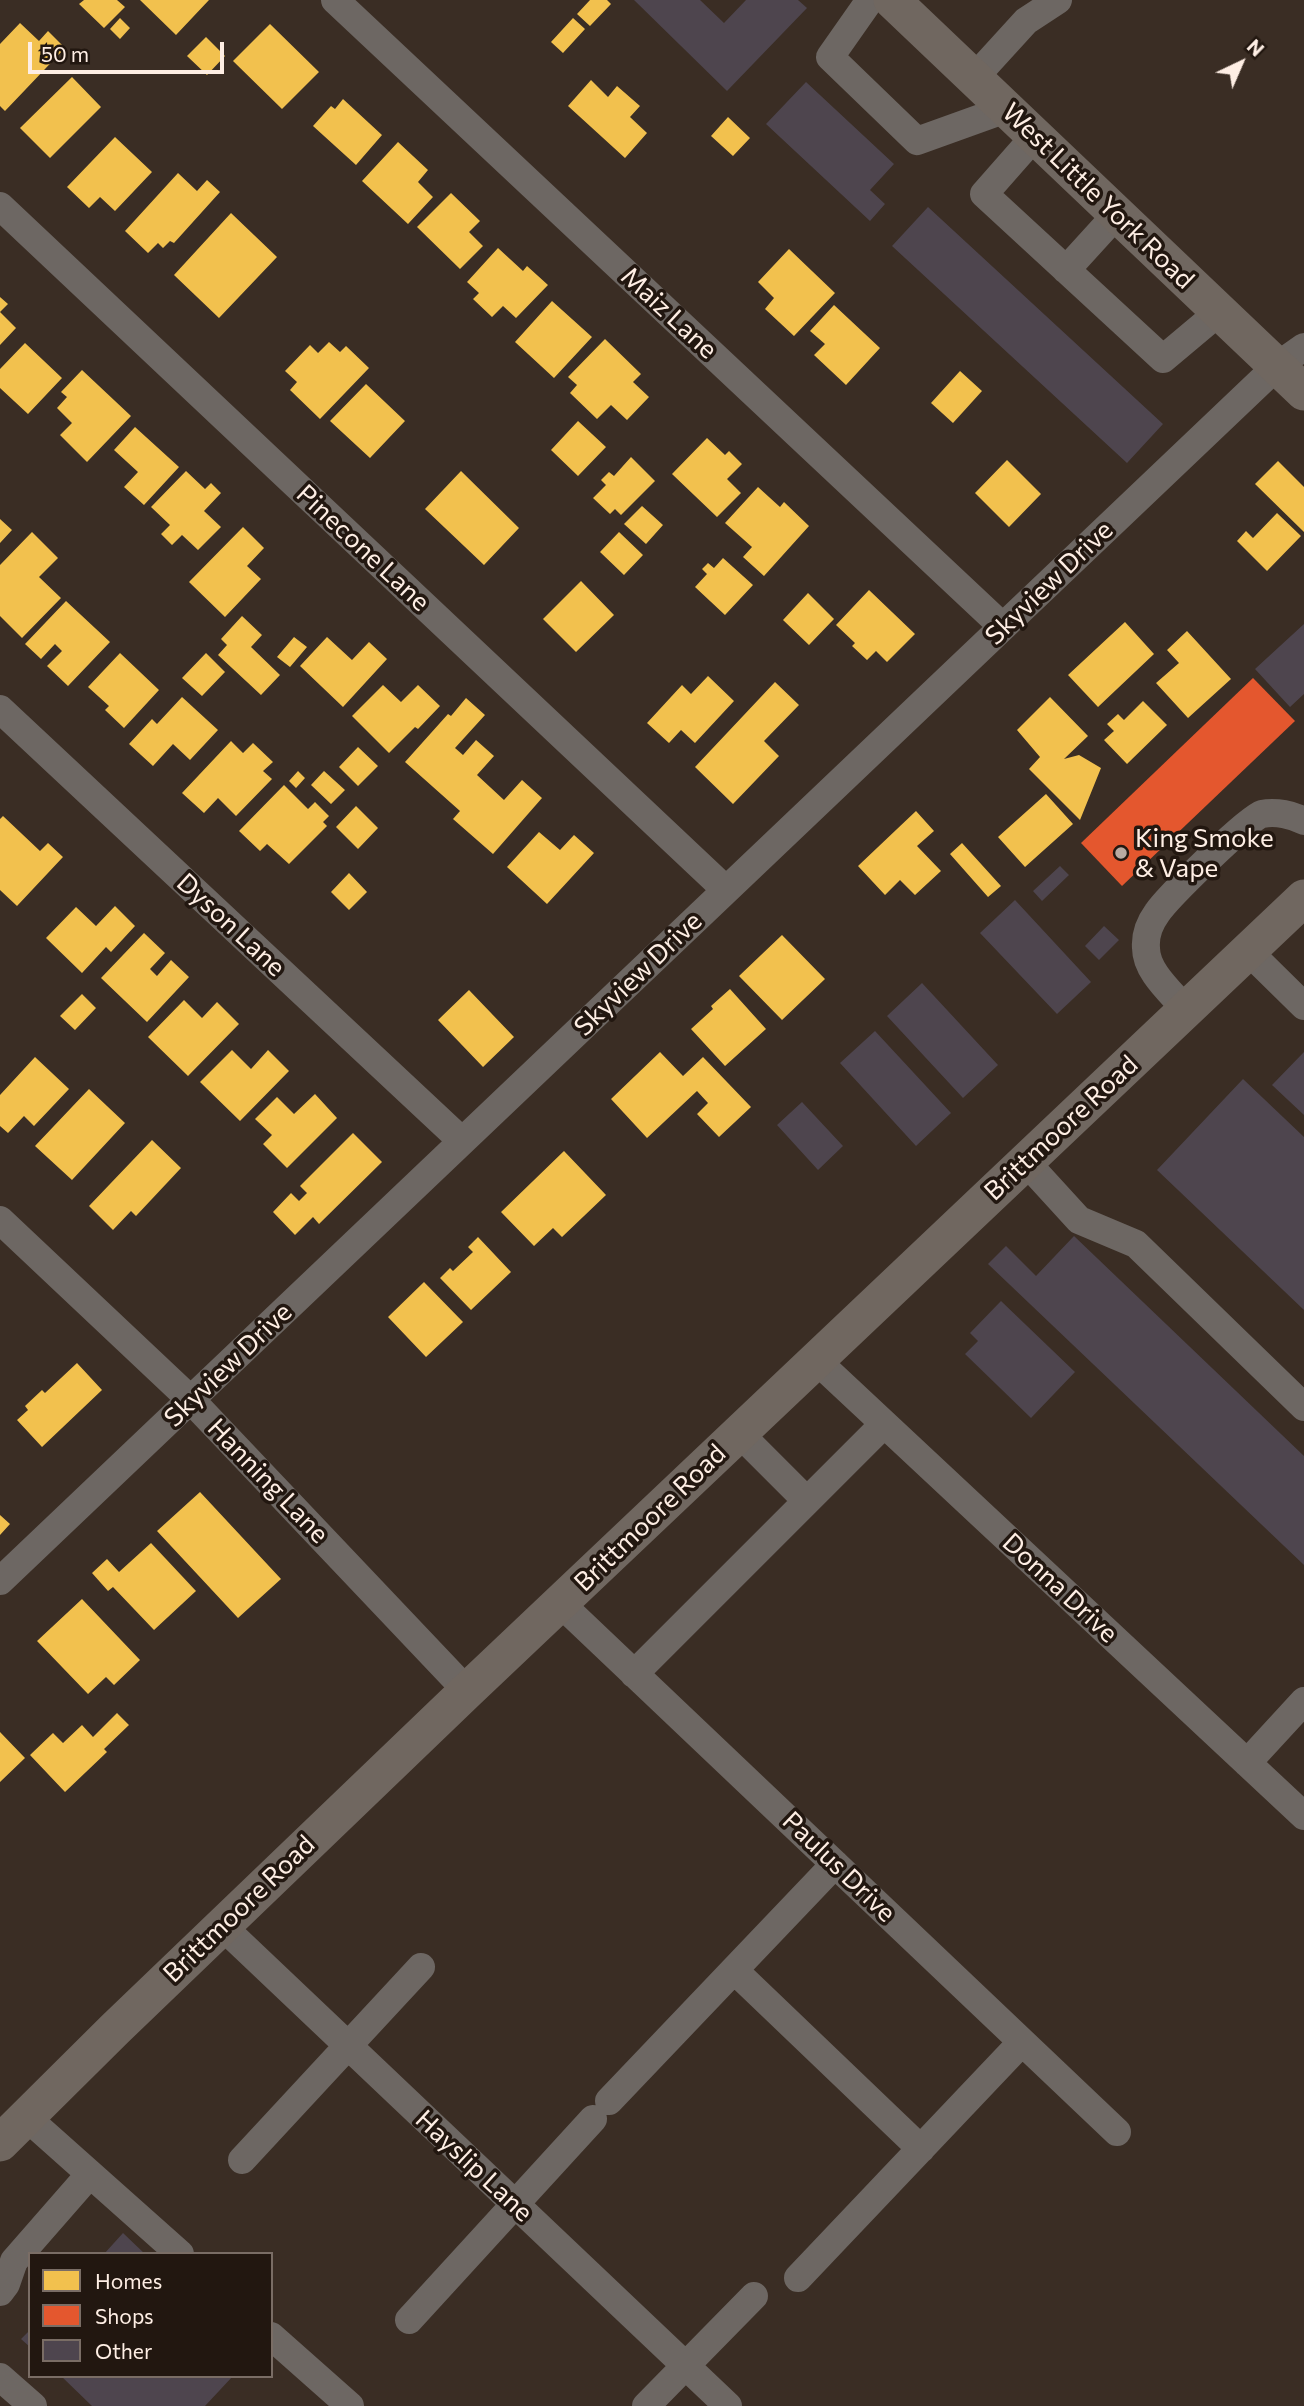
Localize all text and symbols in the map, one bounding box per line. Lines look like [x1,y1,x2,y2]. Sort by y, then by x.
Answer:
scale bar [32,28,228,72]
north arrow [1206,28,1276,98]
text: N [1243,34,1269,61]
text: 50 m [41,41,89,66]
street label: West Little York Road [996,96,1200,296]
street label: Maiz Lane [615,261,723,365]
street label: Pinecone Lane [290,478,436,618]
street label: Skyview Drive [979,515,1119,651]
place label: King Smoke & Vape [1135,822,1274,884]
marker: King Smoke & Vape [1113,845,1129,861]
street label: Dyson Lane [170,867,292,983]
street label: Skyview Drive [568,906,708,1042]
street label: Brittmoore Road [978,1049,1144,1207]
street label: Skyview Drive [158,1297,298,1433]
street label: Hanning Lane [201,1412,335,1550]
street label: Brittmoore Road [568,1438,732,1598]
street label: Donna Drive [996,1527,1124,1649]
street label: Paulus Drive [776,1805,902,1929]
street label: Brittmoore Road [157,1829,321,1989]
street label: Hayslip Lane [409,2104,539,2228]
legend [28,2252,273,2378]
text: Homes [95,2268,162,2293]
text: Shops [95,2303,154,2328]
text: Other [95,2338,152,2363]

